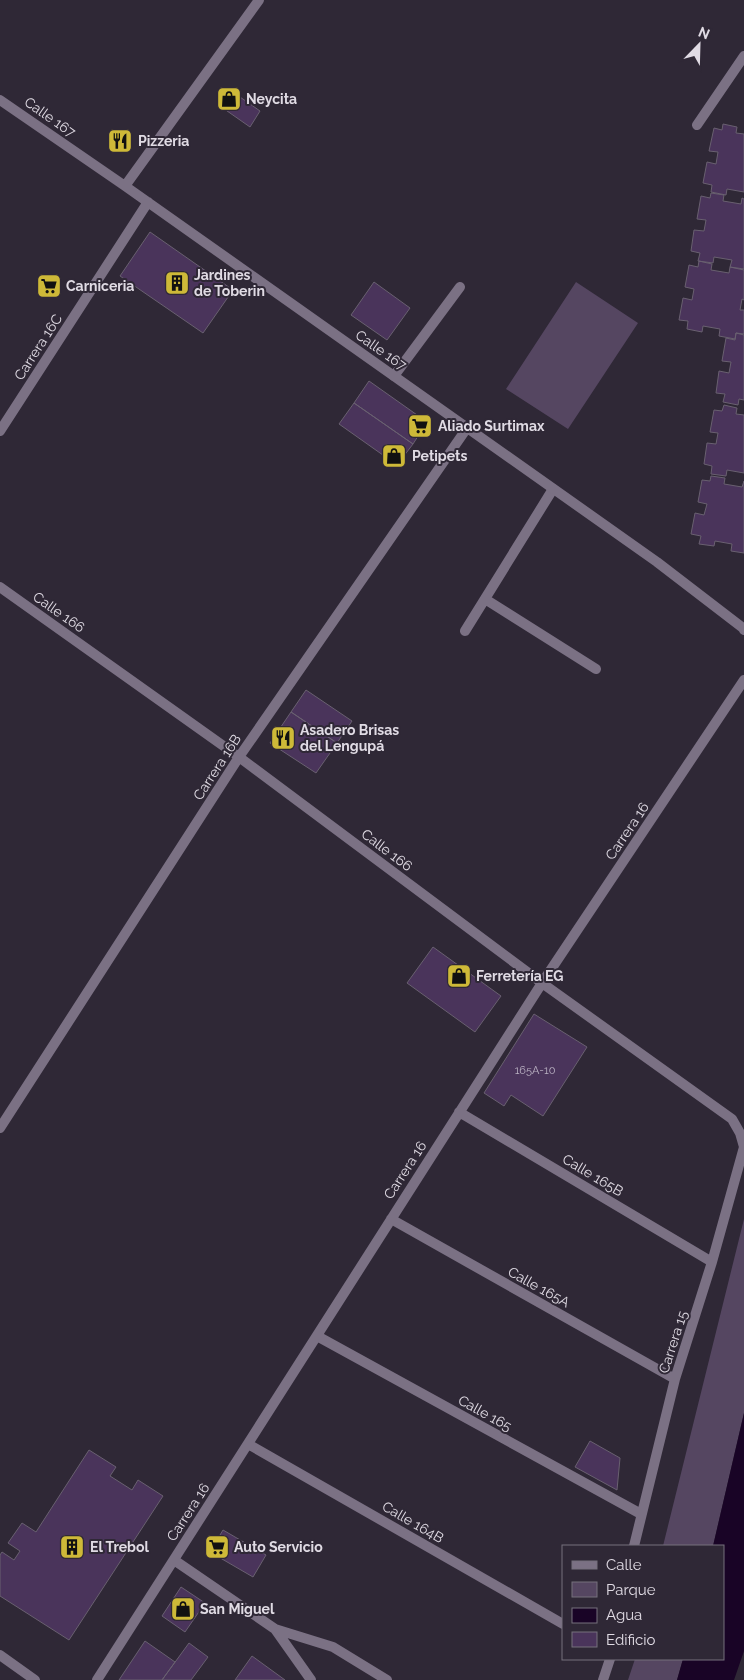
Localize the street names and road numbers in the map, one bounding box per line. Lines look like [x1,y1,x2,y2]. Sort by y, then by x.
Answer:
street label: Calle 167 [21,94,79,141]
street label: Carrera 16C [11,311,65,383]
street label: Calle 167 [352,327,410,374]
street label: Calle 166 [30,588,88,636]
street label: Carrera 16B [190,731,244,803]
street label: Carrera 16 [602,799,652,863]
street label: Calle 166 [358,826,416,874]
street label: Carrera 16 [380,1138,430,1202]
street label: Calle 165B [560,1151,626,1199]
street label: Calle 165A [505,1263,573,1311]
street label: Carrera 15 [655,1308,691,1375]
street label: Calle 165 [455,1392,515,1434]
street label: Carrera 16 [163,1480,213,1544]
street label: Calle 164B [380,1498,446,1546]

